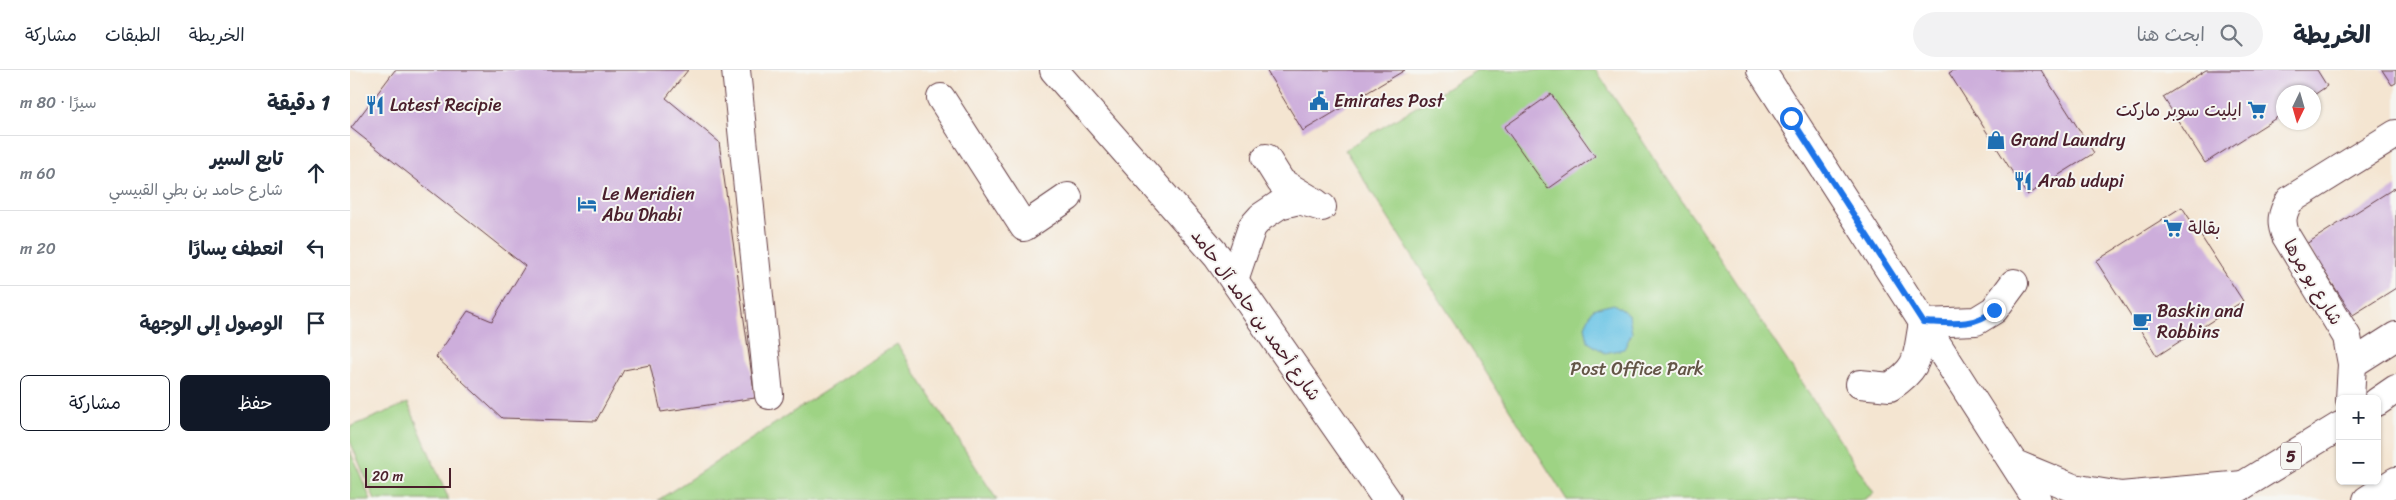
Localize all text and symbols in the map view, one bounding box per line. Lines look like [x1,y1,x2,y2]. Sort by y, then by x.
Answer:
search box [1913,12,2263,57]
text: الخريطة [2293,14,2371,56]
text: ابحث هنا [2136,18,2205,51]
text: مشاركة [25,19,77,51]
text: الطبقات [105,19,161,51]
text: الخريطة [189,19,245,51]
icon: search [2217,21,2245,49]
text: 1 دقيقة [267,84,330,122]
place label: Emirates Post [1334,85,1444,117]
north arrow [2276,85,2321,130]
text: سيرًا · 80 m [20,88,97,117]
place label: Latest Recipie [390,89,502,121]
public building icon: Emirates Post [1308,90,1330,112]
restaurant icon: Latest Recipie [364,94,386,116]
place label: ايليت سوبر ماركت [2116,94,2242,126]
supermarket icon: ايليت سوبر ماركت [2246,99,2268,121]
route start [1780,107,1803,130]
place label: Grand Laundry [2011,124,2126,156]
shop icon: Grand Laundry [1985,129,2007,151]
text: تابع السير [210,142,283,175]
text: 60 m [20,159,56,188]
icon: ahead [302,159,330,187]
place label: Arab udupi [2037,165,2125,197]
restaurant icon: Arab udupi [2012,170,2034,192]
text: شارع حامد بن بطي القبيسي [109,175,283,204]
place label: Le Meridien Abu Dhabi [601,178,695,231]
hotel icon: Le Meridien Abu Dhabi [576,193,598,215]
place label: بقالة [2188,212,2221,244]
supermarket icon: بقالة [2162,217,2184,239]
street label: شارع أحمد بن حامد آل حامد [1182,222,1330,408]
text: انعطف يسارًا [188,232,283,265]
street label: شارع بو مِرها [2275,233,2351,331]
text: 20 m [20,234,56,263]
icon: left [302,234,330,262]
place label: Baskin and Robbins [2157,295,2244,348]
route end [1983,299,2006,322]
text: الوصول إلى الوجهة [140,307,283,340]
icon: arrive [302,309,330,337]
cafe icon: Baskin and Robbins [2131,310,2153,332]
park label: Post Office Park [1570,353,1704,385]
button: مشاركة [20,375,170,431]
button: حفظ [180,375,330,431]
map controls [2336,395,2381,485]
button: + [2336,395,2381,440]
button: − [2336,440,2381,485]
road number: 5 [2281,442,2301,470]
text: 20 m [372,464,403,489]
scale bar [365,465,451,488]

